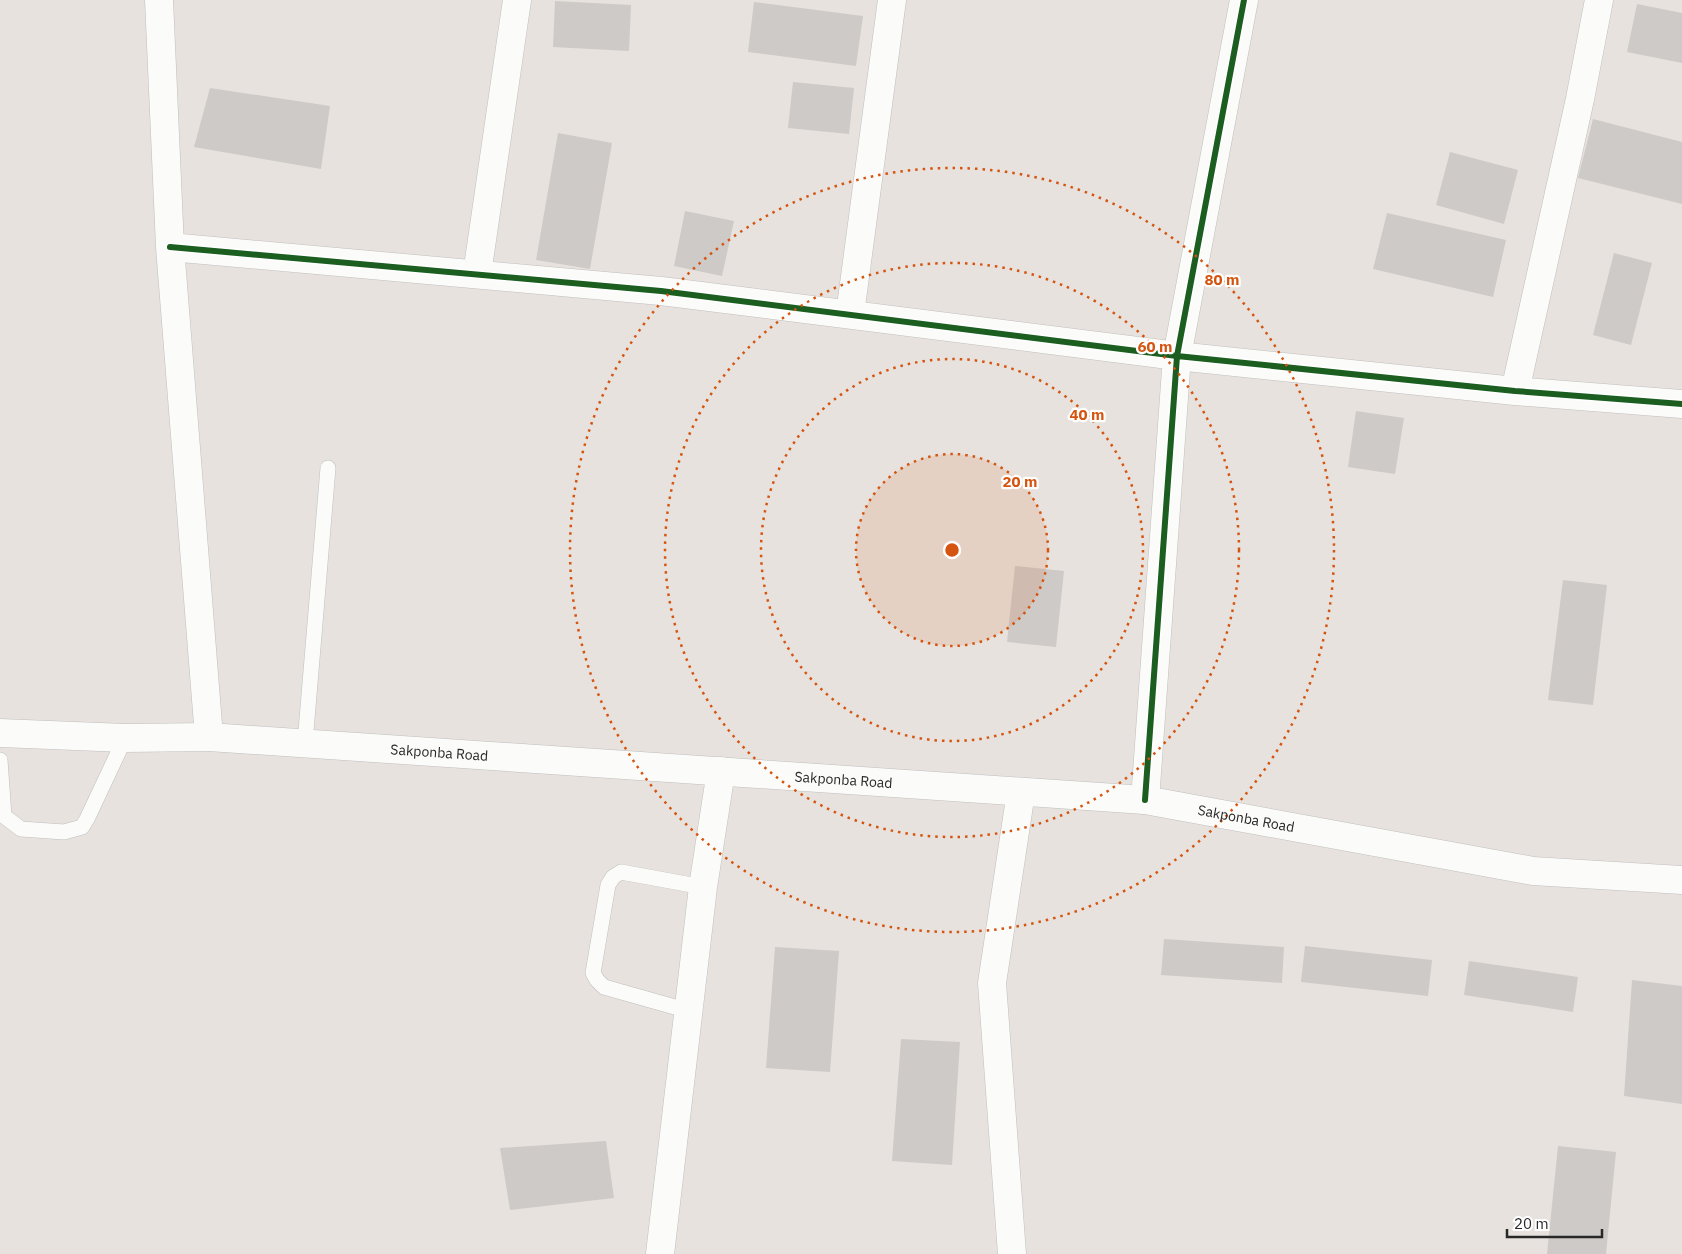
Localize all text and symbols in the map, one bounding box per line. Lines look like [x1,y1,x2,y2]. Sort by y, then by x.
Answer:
text: 80 m [1205,270,1239,289]
text: 60 m [1138,337,1172,356]
text: 40 m [1070,405,1104,424]
text: 20 m [1003,472,1037,491]
centre of rings [943,541,961,559]
street label: Sakponba Road [390,740,489,765]
street label: Sakponba Road [794,767,893,792]
street label: Sakponba Road [1196,801,1296,836]
scale bar [1507,1206,1602,1238]
text: 20 m [1514,1214,1549,1233]

